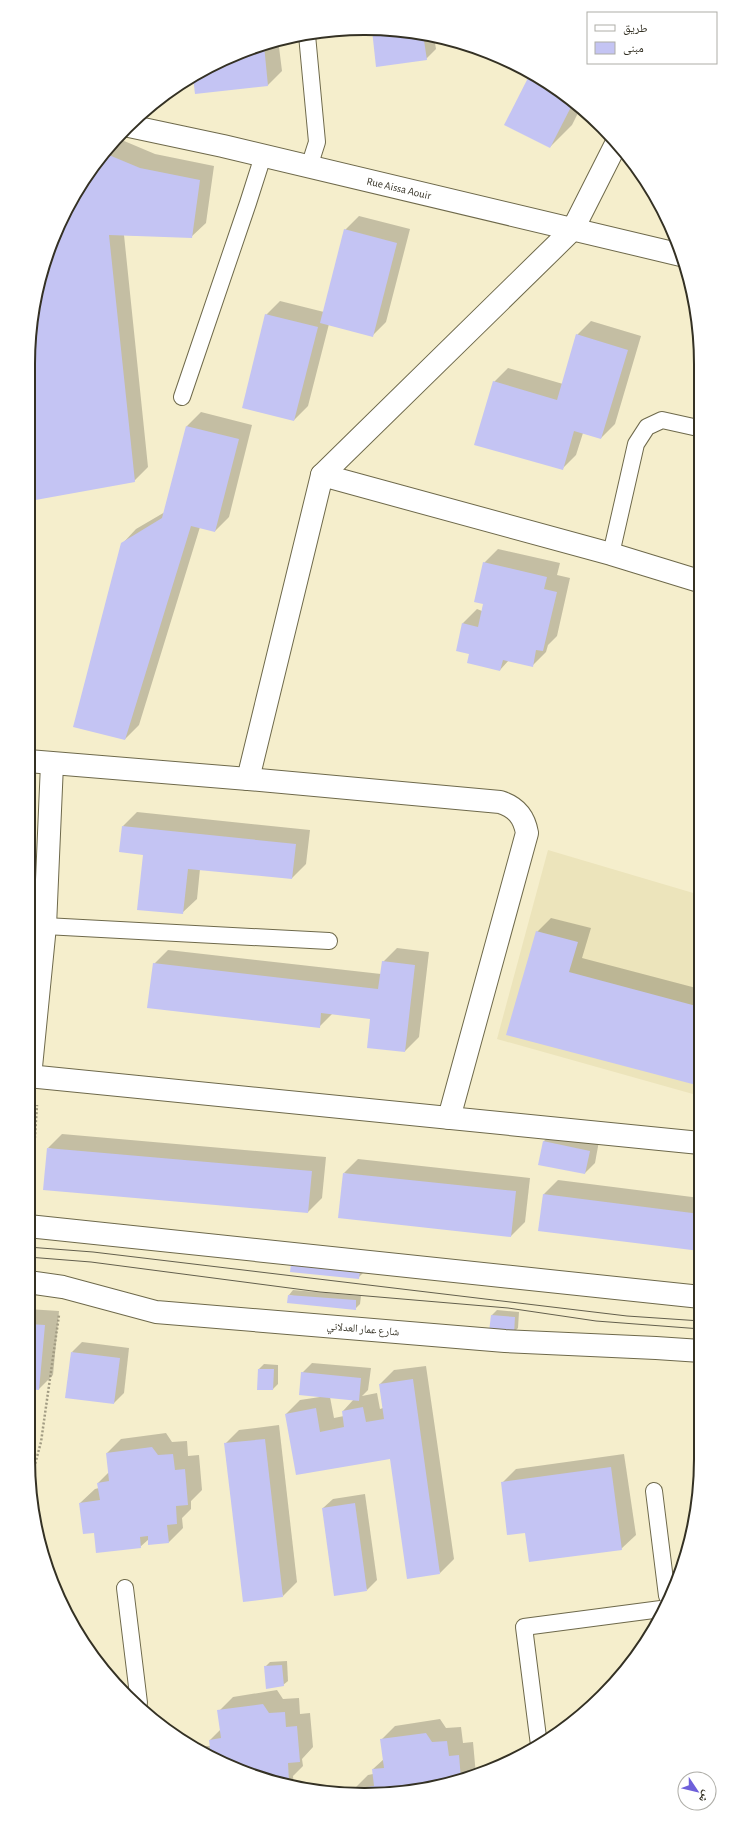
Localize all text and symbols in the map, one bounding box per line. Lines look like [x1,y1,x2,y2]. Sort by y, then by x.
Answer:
legend [587,12,717,64]
text: طريق [623,22,648,35]
text: مبنى [623,42,644,55]
street label: Rue Aissa Aouir [366,175,433,201]
street label: شارع عمار العدلاني [326,1320,400,1340]
north arrow [677,1771,717,1811]
text: ش [695,1787,713,1805]

